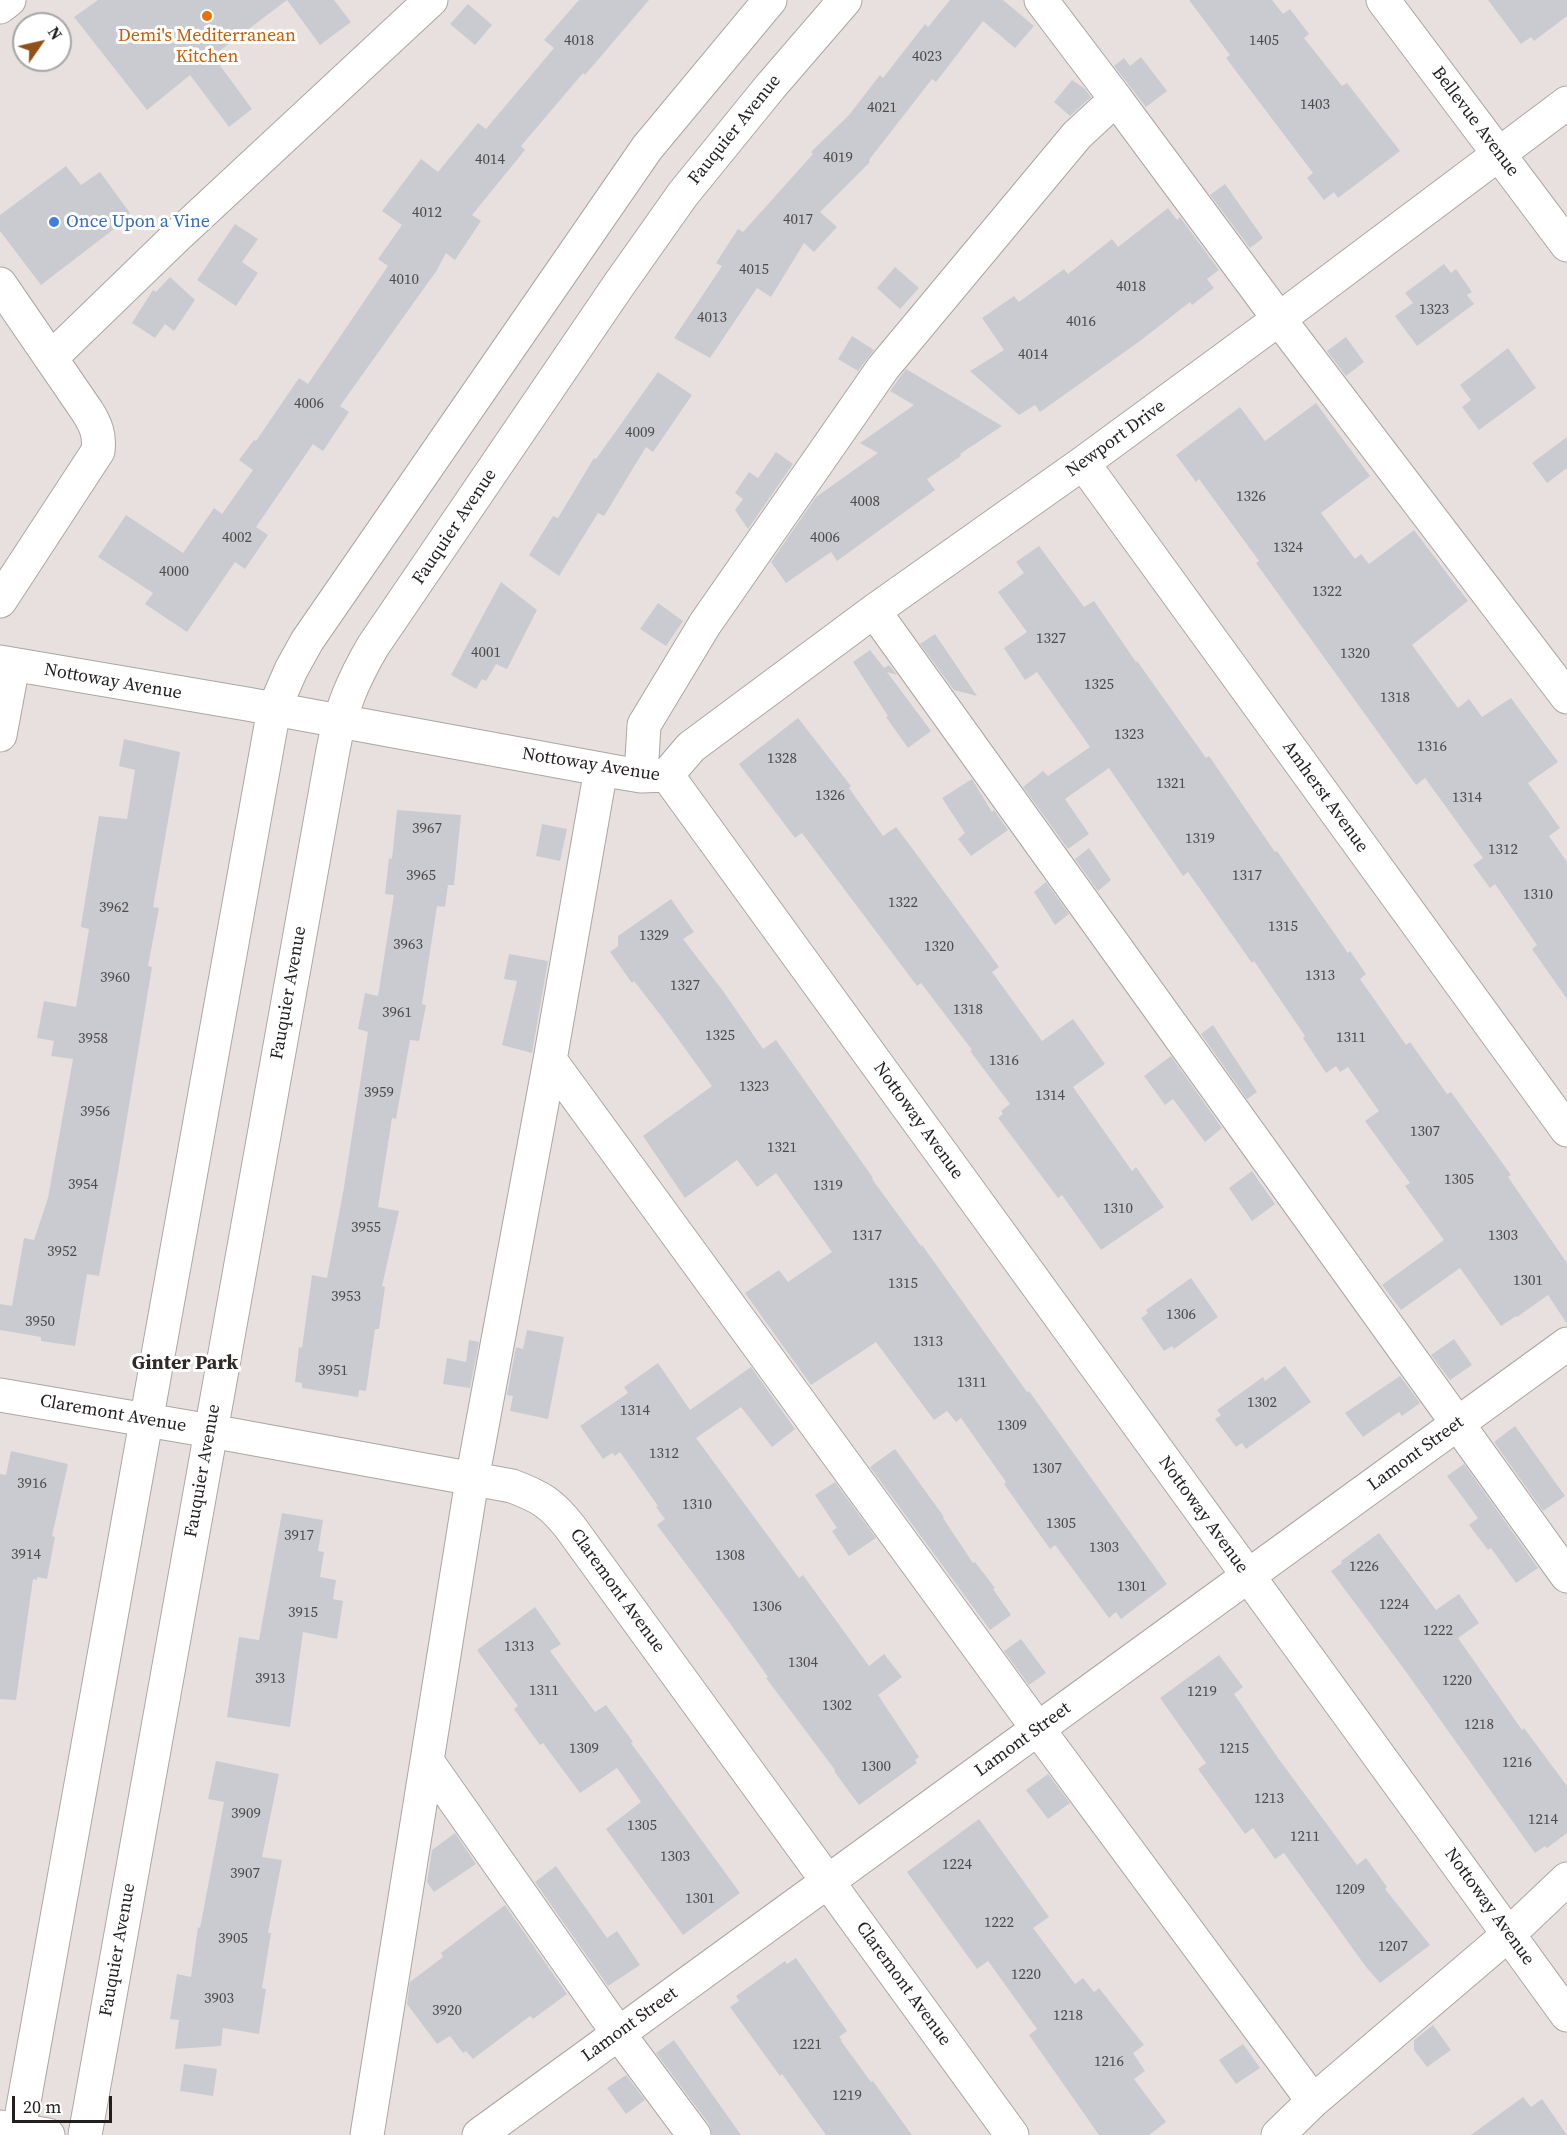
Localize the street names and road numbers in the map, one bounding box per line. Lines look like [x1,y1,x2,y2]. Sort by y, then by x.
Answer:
street label: Bellevue Avenue [1427,63,1523,181]
street label: Fauquier Avenue [684,71,786,189]
street label: Newport Drive [1062,396,1170,482]
street label: Fauquier Avenue [408,465,502,589]
street label: Nottoway Avenue [42,659,184,705]
street label: Amherst Avenue [1277,737,1373,857]
street label: Nottoway Avenue [520,743,662,787]
street label: Fauquier Avenue [267,925,311,1061]
street label: Nottoway Avenue [868,1058,968,1184]
street label: Claremont Avenue [38,1390,188,1438]
street label: Fauquier Avenue [181,1403,225,1539]
street label: Lamont Street [1364,1412,1468,1496]
street label: Nottoway Avenue [1153,1452,1253,1578]
street label: Claremont Avenue [565,1525,669,1657]
street label: Lamont Street [971,1698,1075,1782]
street label: Nottoway Avenue [1439,1844,1539,1970]
street label: Fauquier Avenue [96,1882,140,2018]
street label: Claremont Avenue [851,1918,955,2050]
street label: Lamont Street [578,1983,682,2067]

